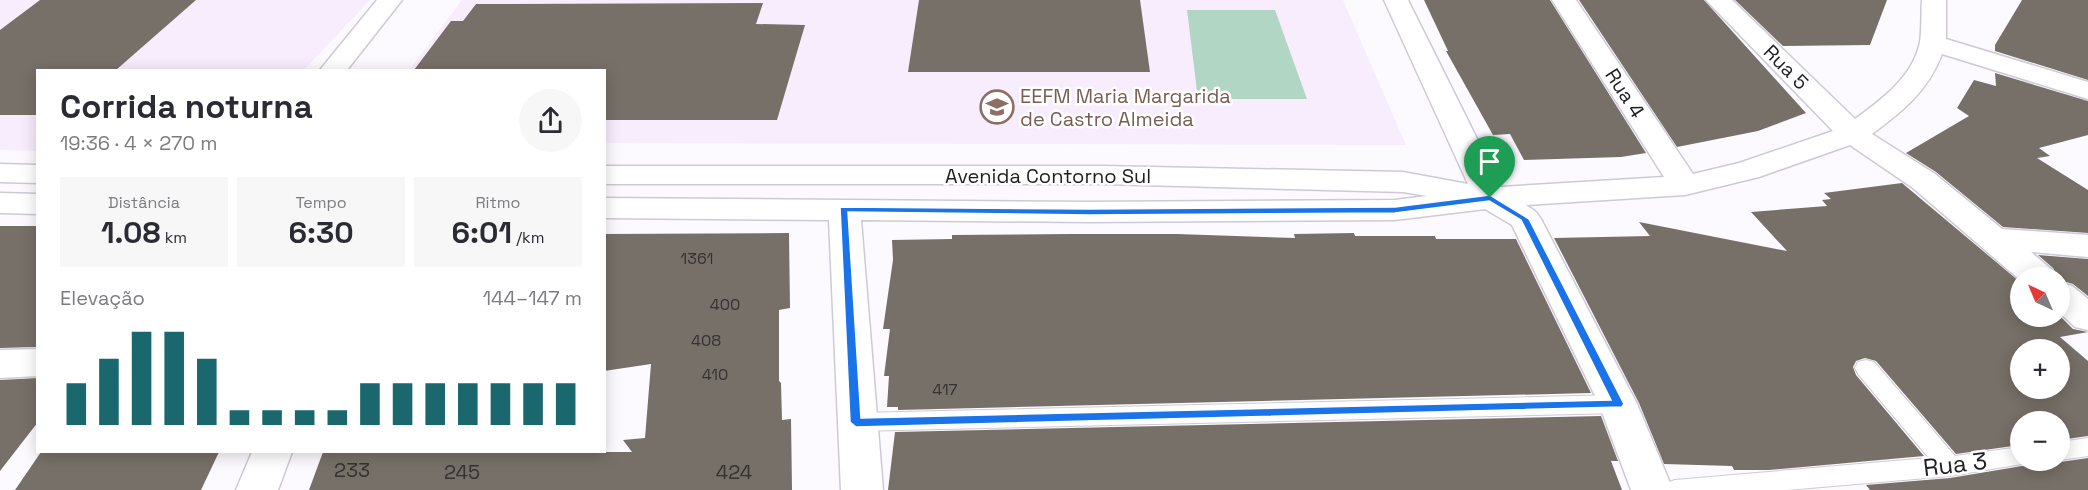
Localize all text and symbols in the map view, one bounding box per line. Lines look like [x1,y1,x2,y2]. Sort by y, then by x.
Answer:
street label: Rua 5 [1758,39,1814,95]
street label: Rua 4 [1599,63,1651,123]
place label: EEFM Maria Margarida de Castro Almeida [1020,83,1231,132]
text: Corrida noturna [60,86,313,128]
button: share [519,89,582,152]
school or university icon: EEFM Maria Margarida de Castro Almeida [979,89,1015,125]
text: 19:36 · 4 × 270 m [60,130,217,156]
pin [1464,136,1515,198]
icon: arrive [1473,145,1506,178]
street label: Avenida Contorno Sul [945,163,1151,189]
text: Distância [108,192,180,213]
text: Tempo [295,192,347,213]
text: Ritmo [475,192,521,213]
text: 1.08 [101,213,161,252]
text: 6:30 [288,213,354,252]
text: 6:01 [452,213,512,252]
text: km [161,227,187,248]
text: /km [512,227,544,248]
house number: 1361 [681,248,713,269]
north arrow [2010,267,2070,327]
map controls [2010,267,2070,471]
text: Elevação [60,285,145,311]
text: 144–147 m [483,285,582,311]
house number: 400 [710,294,740,315]
house number: 408 [691,330,721,351]
button: + [2010,339,2070,399]
house number: 410 [702,364,728,385]
house number: 417 [932,379,958,400]
button: − [2010,411,2070,471]
street label: Rua 3 [1921,445,1989,483]
house number: 233 [334,457,370,483]
house number: 245 [444,459,480,485]
house number: 424 [716,459,752,485]

